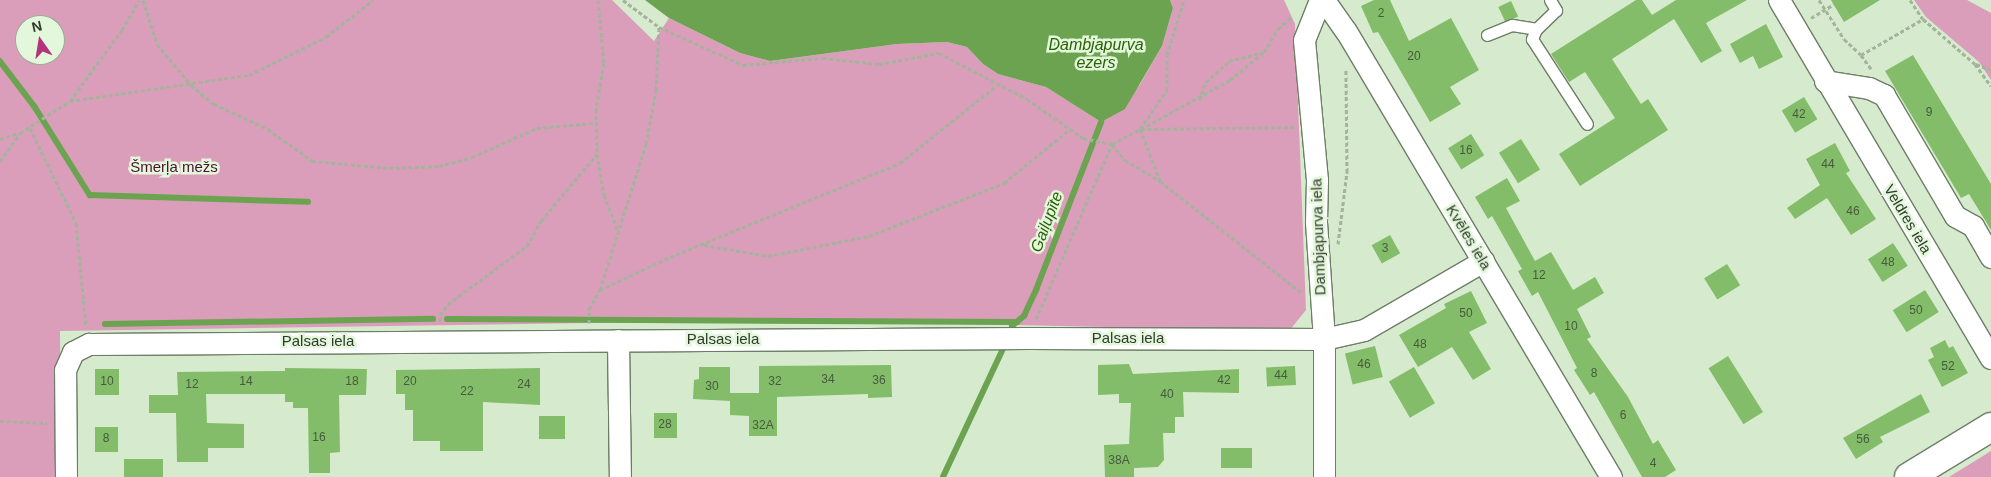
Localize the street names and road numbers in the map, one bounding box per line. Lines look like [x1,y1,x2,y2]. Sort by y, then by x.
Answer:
street label: Dambjapurva iela [1307,178,1329,296]
street label: Veldres iela [1880,181,1936,257]
street label: Kvēles iela [1443,201,1495,273]
street label: Palsas iela [1092,329,1164,347]
street label: Palsas iela [687,330,759,348]
street label: Palsas iela [282,332,354,350]

